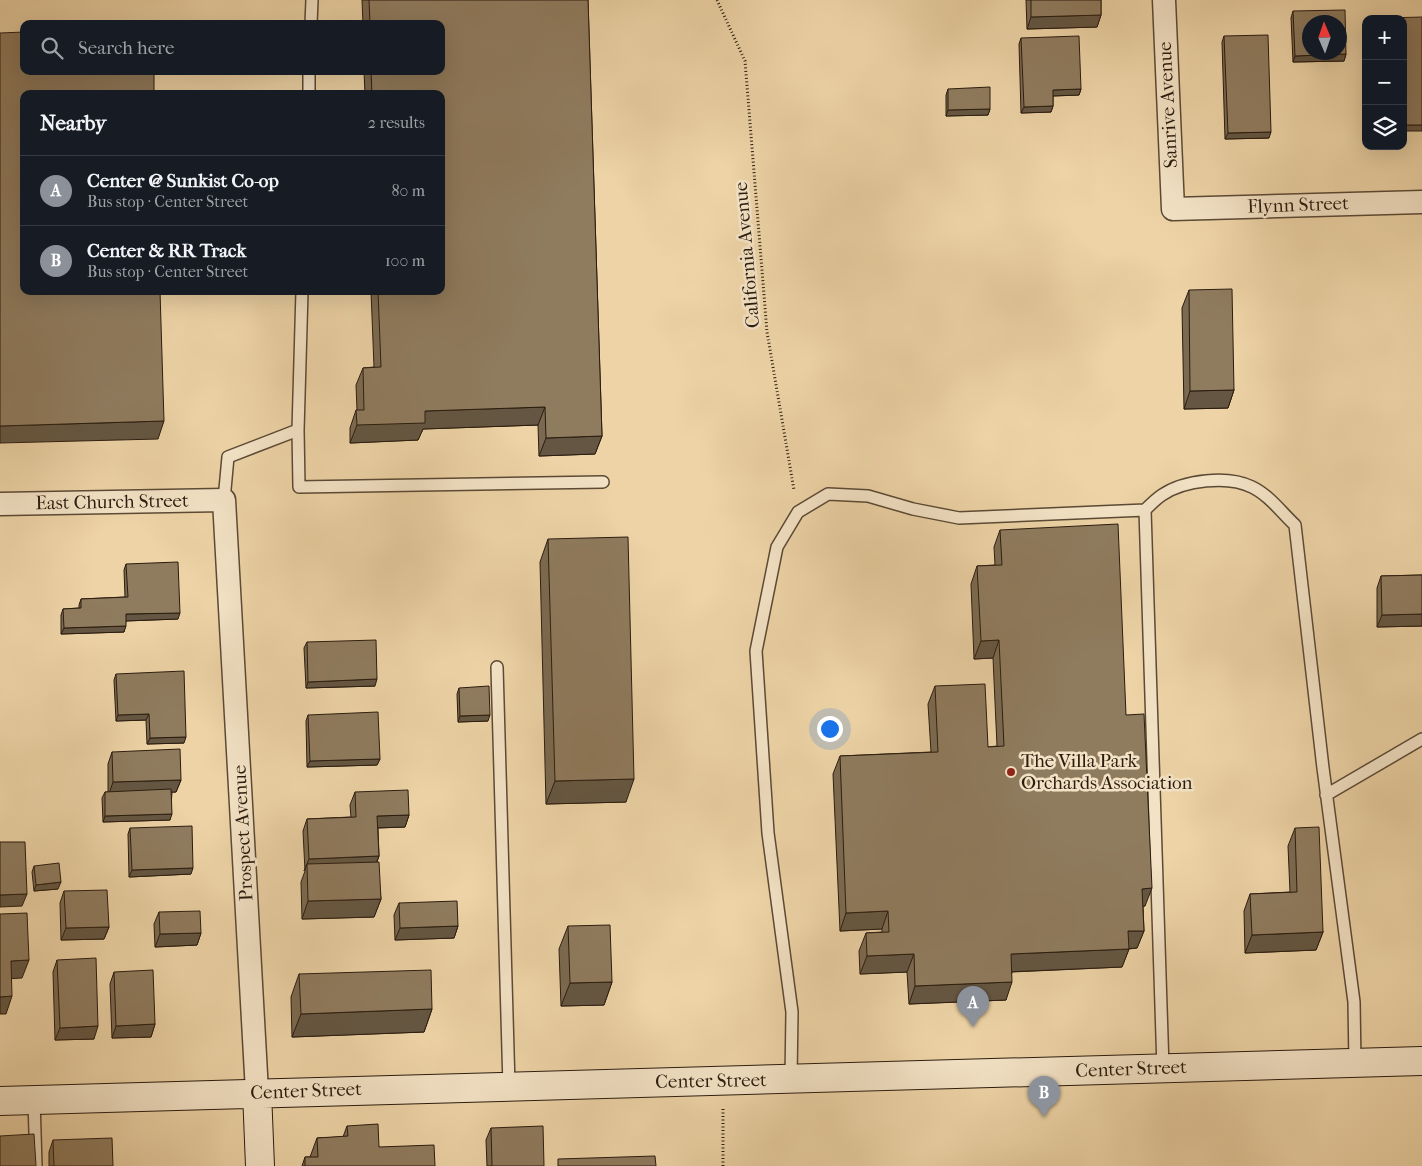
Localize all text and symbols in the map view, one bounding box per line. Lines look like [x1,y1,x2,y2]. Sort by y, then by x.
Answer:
north arrow [1302,15,1347,60]
map controls [1362,15,1407,150]
button: + [1362,15,1407,60]
search box [20,20,445,75]
icon: search [38,34,66,62]
text: Search here [78,37,174,59]
street label: Sanrive Avenue [1154,41,1182,169]
button: − [1362,60,1407,105]
button: layers [1362,105,1407,150]
text: Nearby [40,111,106,135]
text: 2 results [368,113,425,132]
text: Center @ Sunkist Co-op [87,170,279,192]
text: A [51,181,61,200]
text: 80 m [391,181,425,200]
street label: California Avenue [730,181,764,329]
text: Bus stop · Center Street [87,192,248,211]
street label: Flynn Street [1247,192,1349,218]
text: Center & RR Track [87,240,246,262]
text: B [51,251,61,270]
text: 100 m [385,251,425,270]
text: Bus stop · Center Street [87,262,248,281]
street label: East Church Street [35,490,189,514]
your location [817,716,843,742]
place label: The Villa Park Orchards Association [1021,750,1193,794]
street label: Prospect Avenue [228,764,258,902]
marker: The Villa Park Orchards Association [1005,766,1017,778]
pin: A [957,986,989,1027]
street label: Center Street [1075,1056,1187,1082]
street label: Center Street [655,1069,767,1093]
pin: B [1028,1076,1060,1117]
street label: Center Street [250,1078,362,1104]

